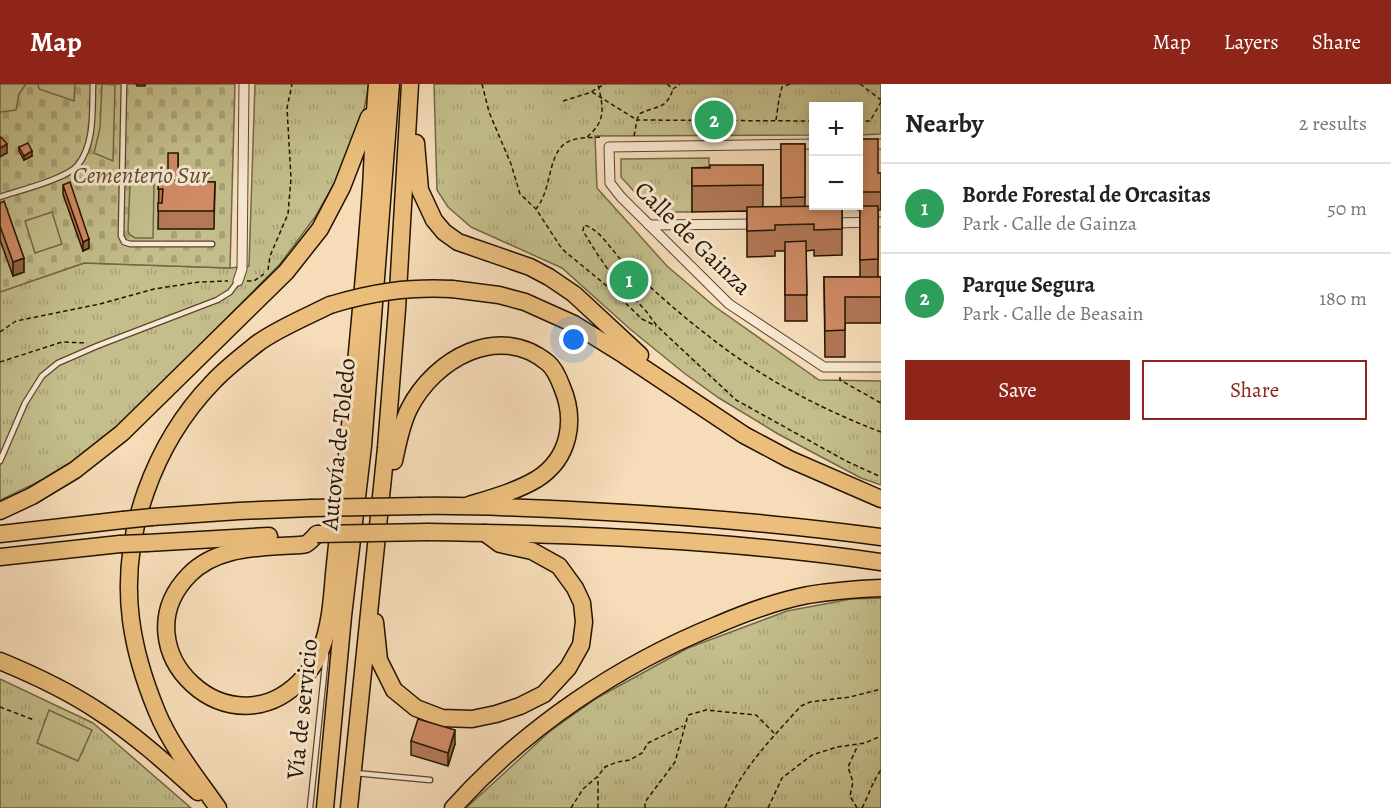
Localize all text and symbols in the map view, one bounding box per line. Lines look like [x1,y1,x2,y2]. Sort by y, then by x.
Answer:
text: Map [30,23,82,61]
text: Map [1152,28,1191,56]
text: Layers [1224,28,1279,56]
text: Share [1312,28,1361,56]
pin: 2 [694,98,734,142]
map controls [809,102,863,210]
button: + [809,102,863,156]
text: Nearby [905,106,984,141]
text: 2 results [1299,110,1367,137]
button: − [809,156,863,210]
park label: Cementerio Sur [73,159,210,191]
street label: Calle de Gainza [628,174,759,302]
text: Borde Forestal de Orcasitas [962,180,1211,210]
text: 1 [921,195,928,222]
text: 50 m [1327,195,1367,222]
text: Park · Calle de Gainza [962,210,1137,237]
pin: 1 [610,258,648,302]
text: Parque Segura [962,270,1095,300]
text: 2 [920,285,929,312]
text: 180 m [1319,285,1367,312]
text: Park · Calle de Beasain [962,300,1144,327]
your location [559,325,588,354]
street label: Autovía de Toledo [313,356,363,533]
button: Save [905,360,1130,420]
button: Share [1142,360,1367,420]
street label: Vía de servicio [279,637,325,782]

